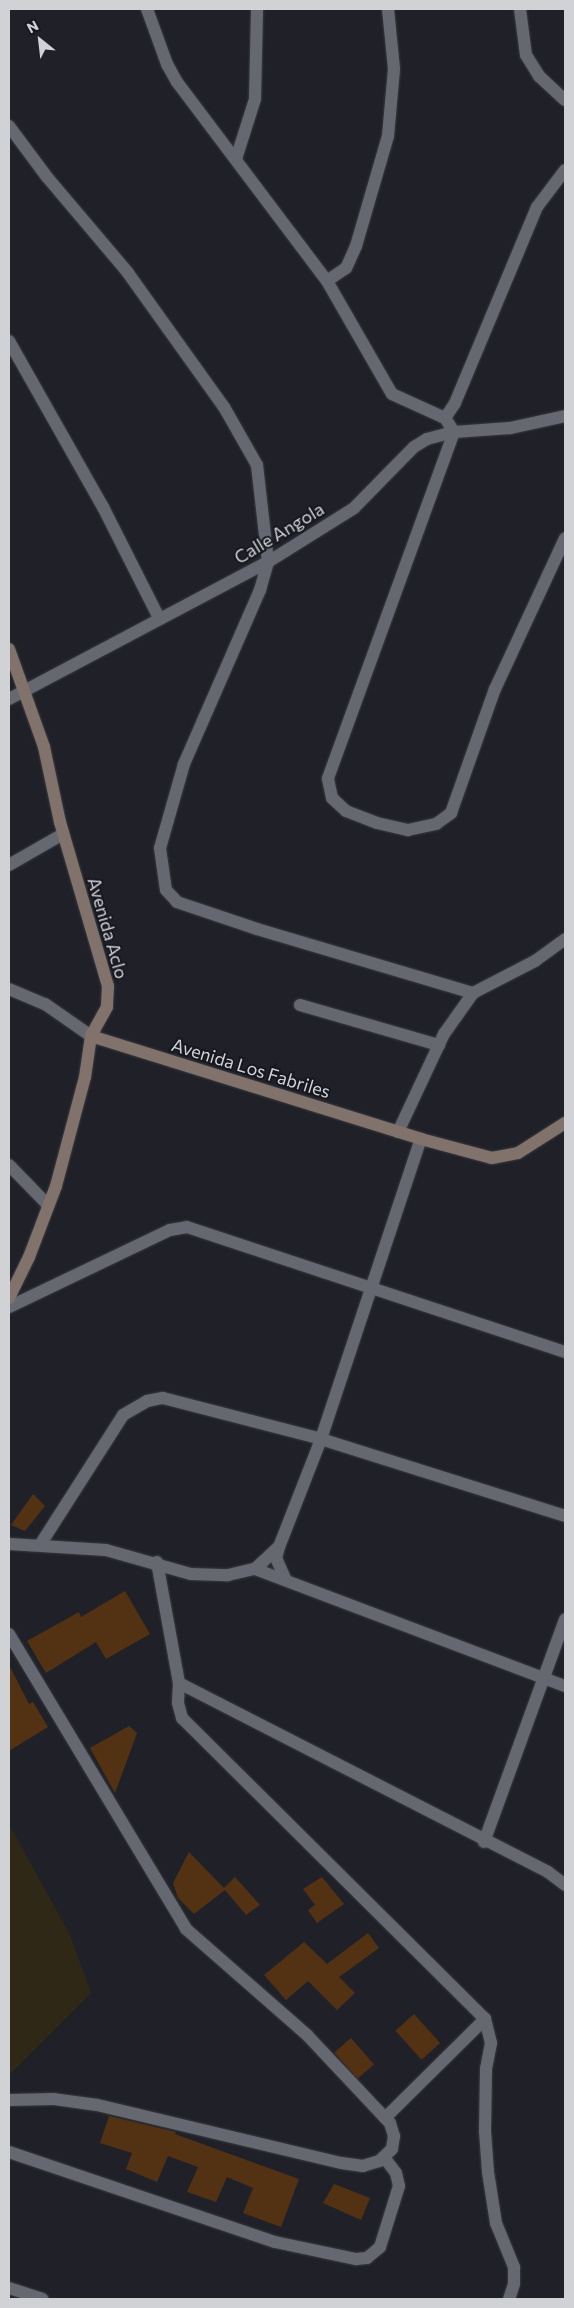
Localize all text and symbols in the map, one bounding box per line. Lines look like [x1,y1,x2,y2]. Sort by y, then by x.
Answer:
north arrow [15,15,65,65]
text: N [24,16,41,36]
street label: Calle Angola [230,498,328,568]
street label: Avenida Aclo [83,875,133,981]
street label: Avenida Los Fabriles [169,1034,333,1102]

